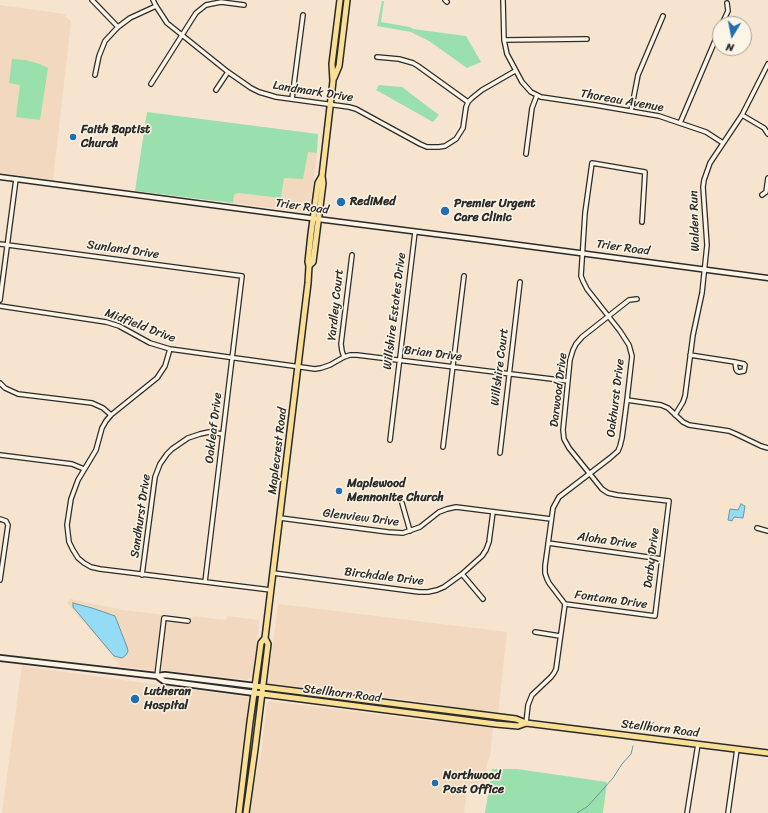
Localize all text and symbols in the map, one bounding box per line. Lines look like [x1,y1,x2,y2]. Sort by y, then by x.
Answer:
north arrow [712,16,752,56]
text: N [725,37,735,57]
street label: Landmark Drive [272,79,354,105]
street label: Thoreau Avenue [579,87,665,115]
place label: Faith Baptist Church [81,123,150,151]
marker: Faith Baptist Church [68,132,78,142]
street label: Walden Run [687,190,703,252]
place label: RediMed [350,195,395,209]
street label: Trier Road [274,196,330,218]
marker: RediMed [335,196,347,208]
place label: Premier Urgent Care Clinic [454,197,536,225]
marker: Premier Urgent Care Clinic [439,205,451,217]
street label: Trier Road [595,237,651,259]
street label: Sunland Drive [86,238,160,262]
street label: Willshire Estates Drive [381,252,409,370]
street label: Yardley Court [325,269,347,341]
street label: Midfield Drive [103,306,177,346]
street label: Willshire Court [488,327,512,407]
street label: Brian Drive [403,343,463,365]
street label: Darwood Drive [547,352,571,428]
street label: Oakhurst Drive [604,358,628,438]
street label: Oakleaf Drive [203,392,225,464]
street label: Maplecrest Road [266,407,290,495]
street label: Sandhurst Drive [128,473,154,559]
place label: Maplewood Mennonite Church [347,477,444,505]
marker: Maplewood Mennonite Church [334,486,344,496]
street label: Glenview Drive [322,506,400,530]
street label: Darby Drive [641,527,663,589]
street label: Aloha Drive [576,530,638,552]
street label: Birchdale Drive [343,565,425,589]
street label: Fontana Drive [574,588,648,612]
street label: Stellhorn Road [302,682,382,706]
place label: Lutheran Hospital [144,685,191,713]
marker: Lutheran Hospital [129,693,141,705]
street label: Stellhorn Road [620,717,700,741]
place label: Northwood Post Office [443,769,504,797]
marker: Northwood Post Office [430,778,440,788]

